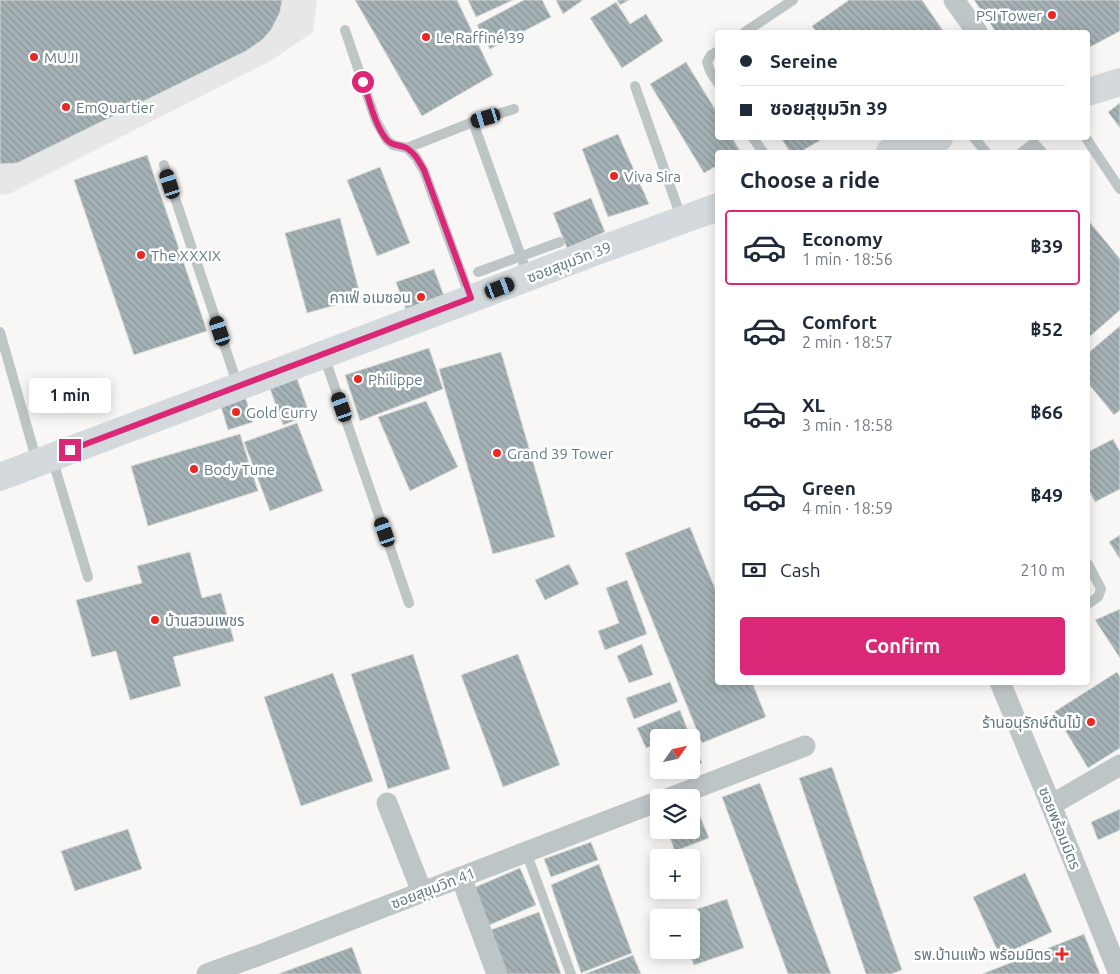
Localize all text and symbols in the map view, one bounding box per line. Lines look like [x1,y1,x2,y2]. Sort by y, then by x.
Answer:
place label: PSI Tower [976,7,1042,24]
marker: PSI Tower [1046,9,1058,21]
place label: Le Raffiné 39 [436,29,525,46]
marker: Le Raffiné 39 [420,31,432,43]
place label: MUJI [44,49,78,66]
text: Sereine [770,50,838,72]
marker: MUJI [28,51,40,63]
route start [352,71,374,93]
text: ซอยสุขุมวิท 39 [770,97,887,119]
place label: EmQuartier [76,99,155,116]
marker: EmQuartier [60,101,72,113]
car [469,106,502,130]
car [158,167,181,201]
text: Choose a ride [740,167,880,192]
place label: Viva Sira [624,168,681,185]
marker: Viva Sira [608,170,620,182]
icon: car [742,225,787,270]
text: Economy [802,228,883,250]
text: ฿39 [1031,235,1063,257]
street label: ซอยสุขุมวิท 39 [525,238,614,287]
place label: The XXXIX [151,247,221,264]
marker: The XXXIX [135,249,147,261]
text: 1 min · 18:56 [802,250,893,268]
car [483,276,516,300]
place label: คาเฟ่ อเมซอน [330,289,411,306]
marker: คาเฟ่ อเมซอน [415,291,427,303]
icon: car [742,308,787,353]
text: Comfort [802,311,877,333]
car [208,314,231,348]
text: ฿52 [1031,318,1063,340]
text: 2 min · 18:57 [802,333,893,351]
place label: Philippe [368,371,423,388]
marker: Philippe [352,373,364,385]
callout: 1 min [29,378,111,412]
text: 1 min [50,386,90,404]
car [330,390,353,424]
icon: car [742,391,787,436]
text: XL [802,394,825,416]
text: ฿66 [1031,401,1063,423]
place label: Gold Curry [246,404,317,421]
marker: Gold Curry [230,406,242,418]
text: 3 min · 18:58 [802,416,893,434]
route end [59,439,81,461]
place label: Grand 39 Tower [507,445,614,462]
marker: Grand 39 Tower [491,447,503,459]
place label: Body Tune [204,461,275,478]
marker: Body Tune [188,463,200,475]
icon: car [742,474,787,519]
text: Green [802,477,856,499]
text: ฿49 [1031,484,1063,506]
text: 4 min · 18:59 [802,499,893,517]
car [373,515,396,549]
icon: cash [740,556,768,584]
text: Cash [780,559,821,581]
text: 210 m [1020,561,1065,579]
place label: บ้านสวนเพชร [165,612,245,629]
marker: บ้านสวนเพชร [149,614,161,626]
button: Confirm [740,617,1065,675]
place label: ร้านอนุรักษ์ต้นไม้ [982,714,1081,732]
marker: ร้านอนุรักษ์ต้นไม้ [1085,716,1097,728]
north arrow [650,729,700,779]
map controls [650,729,700,959]
street label: ซอยพร้อมมิตร [1036,784,1084,872]
button: layers [650,789,700,839]
button: + [650,849,700,899]
street label: ซอยสุขุมวิท 41 [389,864,478,913]
button: − [650,909,700,959]
place label: รพ.บ้านแพ้ว พร้อมมิตร [914,946,1051,963]
marker: รพ.บ้านแพ้ว พร้อมมิตร [1055,947,1069,961]

